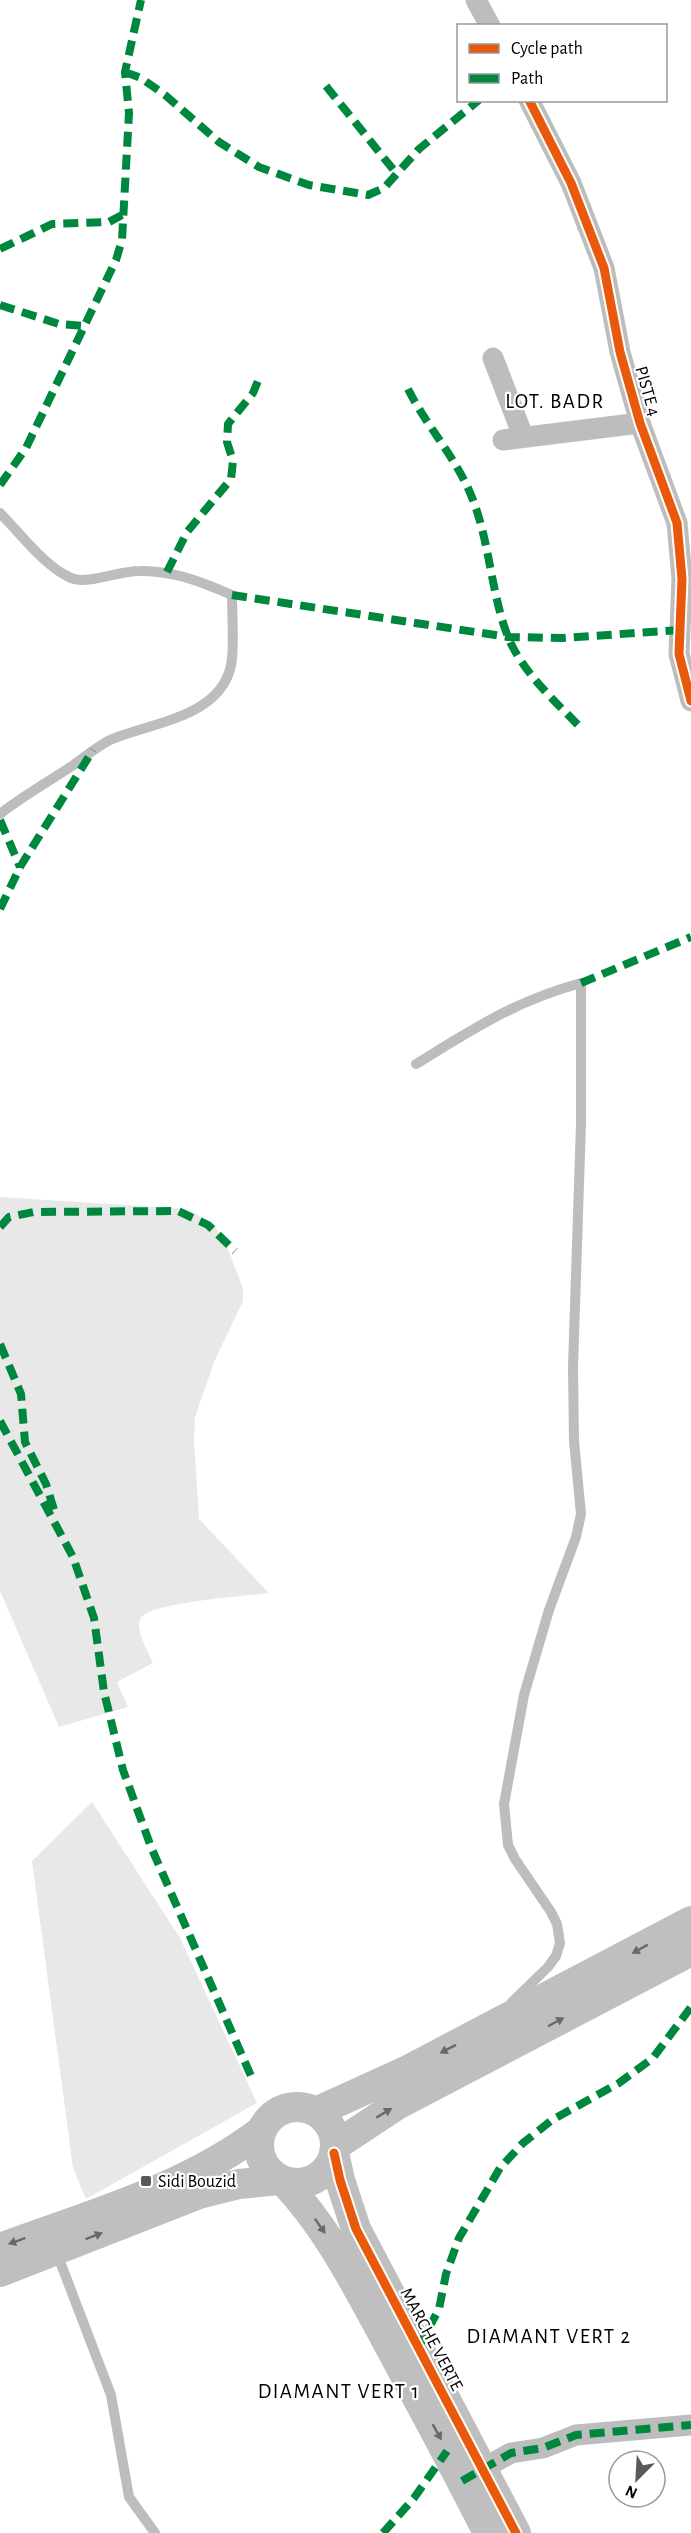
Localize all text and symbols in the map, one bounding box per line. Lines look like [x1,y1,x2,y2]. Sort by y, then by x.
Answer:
legend [457,24,667,102]
text: Cycle path [511,40,583,58]
text: Path [511,70,543,88]
street label: PISTE 4 [631,364,663,419]
district label: LOT. BADR [505,391,605,412]
one-way arrow [631,1944,648,1954]
one-way arrow [548,2017,565,2027]
one-way arrow [440,2044,457,2054]
one-way arrow [376,2108,393,2118]
place label: Sidi Bouzid [158,2173,236,2191]
marker: Sidi Bouzid [139,2174,153,2188]
one-way arrow [314,2218,325,2234]
one-way arrow [85,2231,103,2240]
one-way arrow [8,2237,26,2247]
street label: MARCHE VERTE [397,2285,466,2394]
district label: DIAMANT VERT 2 [467,2326,632,2347]
district label: DIAMANT VERT 1 [258,2381,420,2402]
one-way arrow [432,2424,442,2441]
north arrow [607,2449,667,2509]
text: N [623,2482,640,2501]

